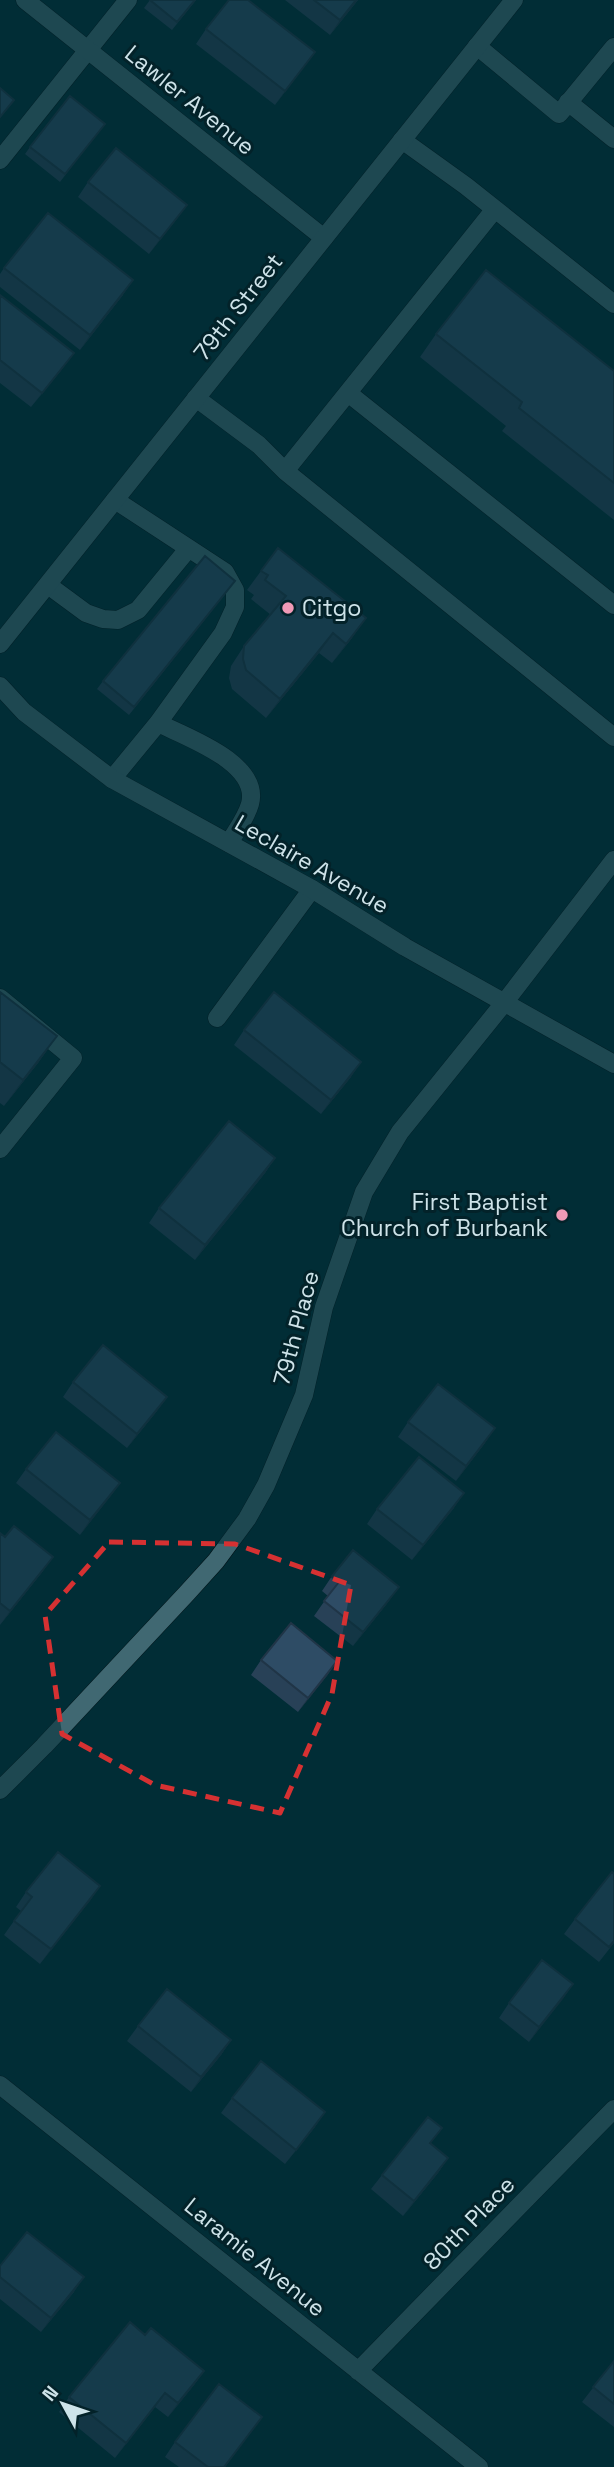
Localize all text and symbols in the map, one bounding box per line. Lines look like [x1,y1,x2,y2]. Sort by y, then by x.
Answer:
street label: Lawler Avenue [119,38,261,162]
street label: 79th Street [187,247,289,367]
place label: Citgo [302,593,362,623]
marker: Citgo [280,600,296,616]
street label: Leclaire Avenue [230,808,394,920]
place label: First Baptist Church of Burbank [341,1187,548,1243]
marker: First Baptist Church of Burbank [554,1207,570,1223]
street label: 79th Place [266,1267,326,1389]
street label: 80th Place [417,2170,521,2276]
street label: Laramie Avenue [178,2191,332,2323]
north arrow [28,2369,98,2439]
text: N [37,2380,64,2406]

